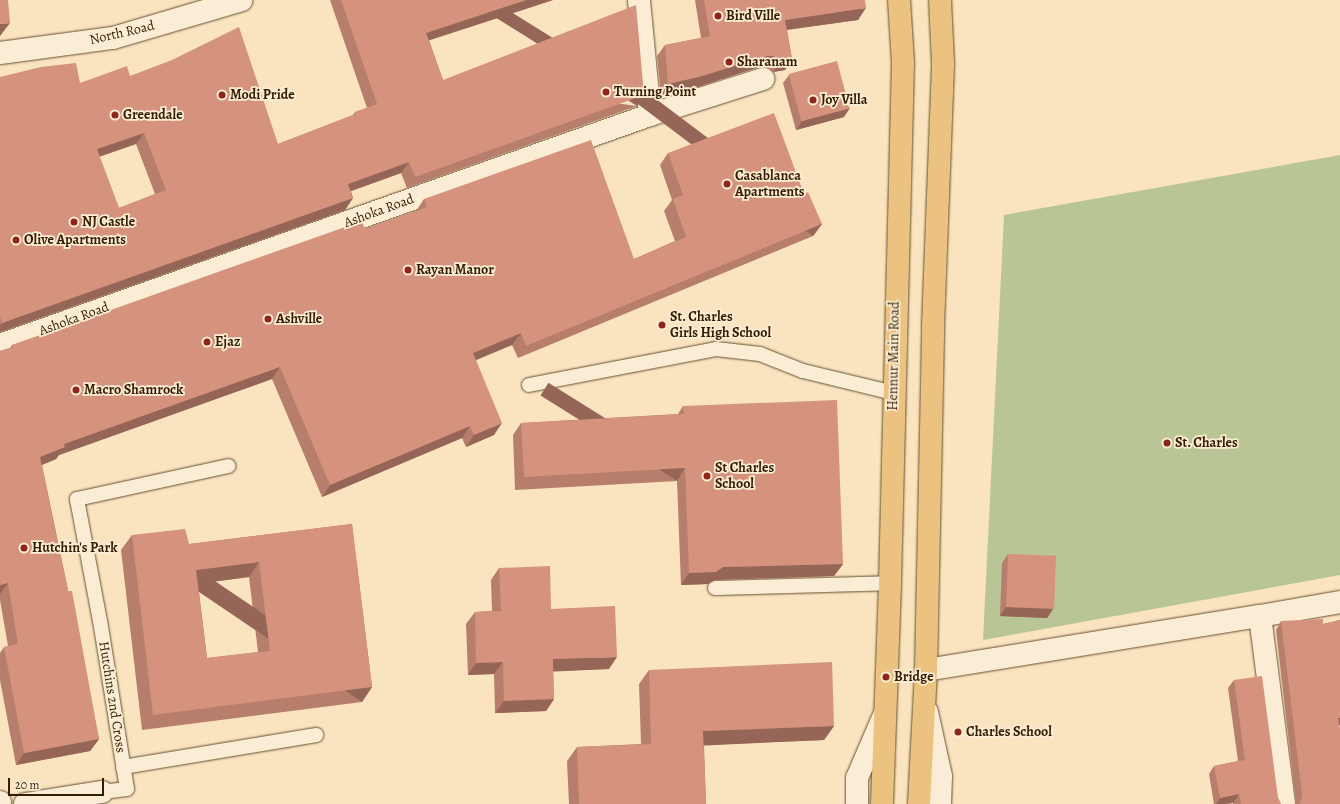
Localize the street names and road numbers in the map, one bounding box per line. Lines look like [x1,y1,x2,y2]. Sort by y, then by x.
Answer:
street label: North Road [88,17,156,49]
street label: Ashoka Road [342,191,416,231]
street label: Ashoka Road [37,299,111,339]
street label: Hennur Main Road [885,301,903,411]
street label: Hutchins 2nd Cross [95,640,129,754]

